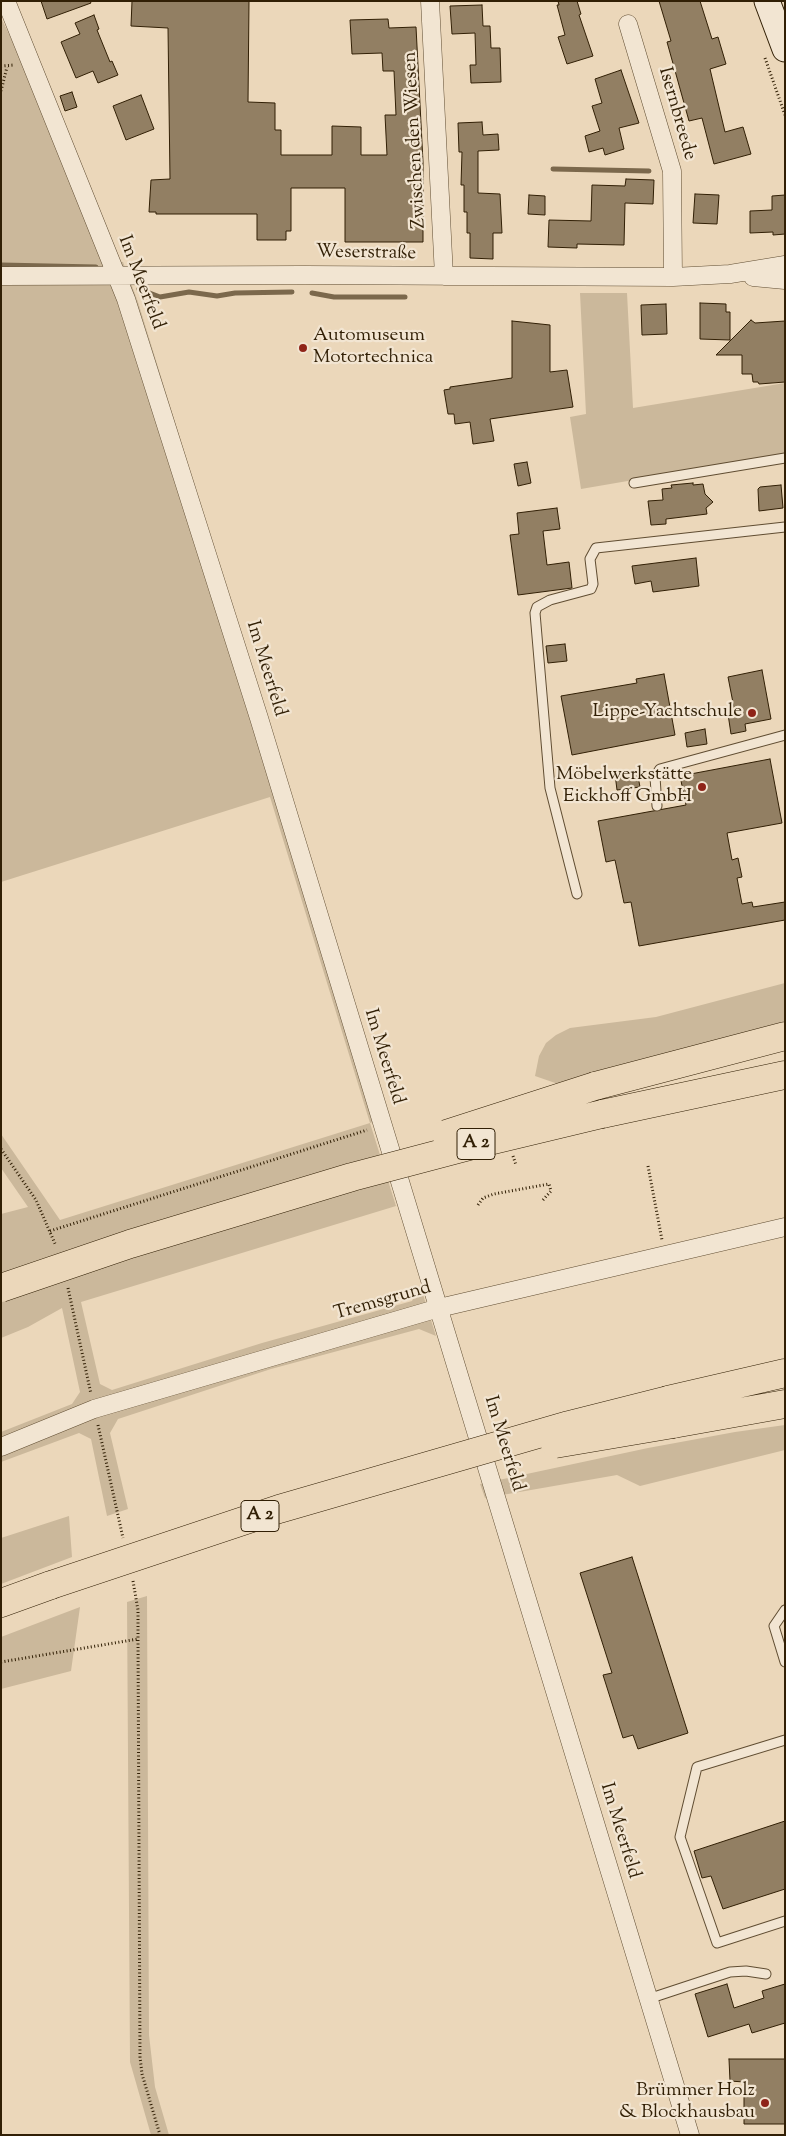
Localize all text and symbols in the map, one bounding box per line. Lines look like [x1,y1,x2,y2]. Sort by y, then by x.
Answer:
street label: Zwischen den Wiesen [400,51,432,229]
street label: Isernbreede [652,65,700,163]
street label: Im Meerfeld [112,233,168,333]
street label: Weserstraße [316,242,416,266]
place label: Automuseum Motortechnica [313,326,433,370]
marker: Automuseum Motortechnica [297,342,309,354]
street label: Im Meerfeld [240,618,290,720]
place label: Lippe-Yachtschule [593,702,742,724]
marker: Lippe-Yachtschule [746,707,758,719]
place label: Möbelwerkstätte Eickhoff GmbH [556,765,692,809]
marker: Möbelwerkstätte Eickhoff GmbH [696,781,708,793]
street label: Im Meerfeld [358,1006,408,1108]
road number: A 2 [457,1128,495,1160]
street label: Tremsgrund [332,1277,434,1327]
street label: Im Meerfeld [478,1393,528,1495]
road number: A 2 [241,1500,279,1532]
street label: Im Meerfeld [594,1780,644,1882]
place label: Brümmer Holz & Blockhausbau [619,2081,755,2125]
marker: Brümmer Holz & Blockhausbau [759,2097,771,2109]

